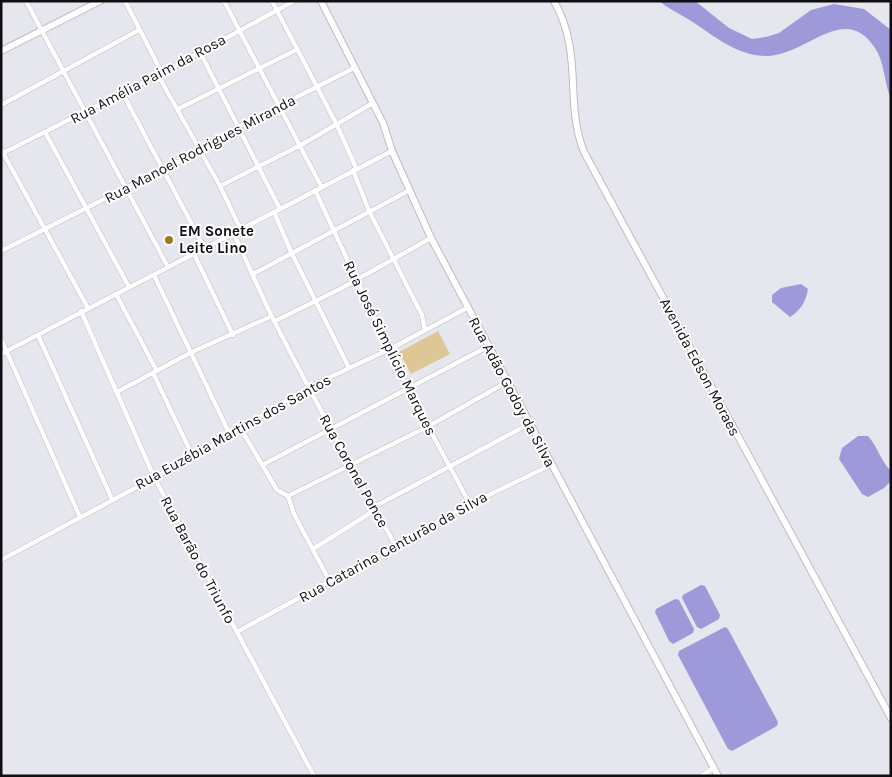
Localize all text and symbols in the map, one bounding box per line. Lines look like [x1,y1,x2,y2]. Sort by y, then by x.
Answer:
street label: Rua Amélia Paim da Rosa [67,30,229,128]
street label: Rua Manoel Rodrigues Miranda [101,91,299,207]
place label: EM Sonete Leite Lino [179,222,254,257]
marker: EM Sonete Leite Lino [163,234,175,246]
street label: Rua José Simplício Marques [340,258,440,438]
street label: Avenida Edson Moraes [656,295,744,439]
street label: Rua Adão Godoy da Silva [465,314,559,470]
street label: Rua Euzébia Martins dos Santos [132,371,334,493]
street label: Rua Coronel Ponce [315,411,393,531]
street label: Rua Catarina Centurão da Silva [296,488,490,606]
street label: Rua Barão do Triunfo [157,493,239,627]

